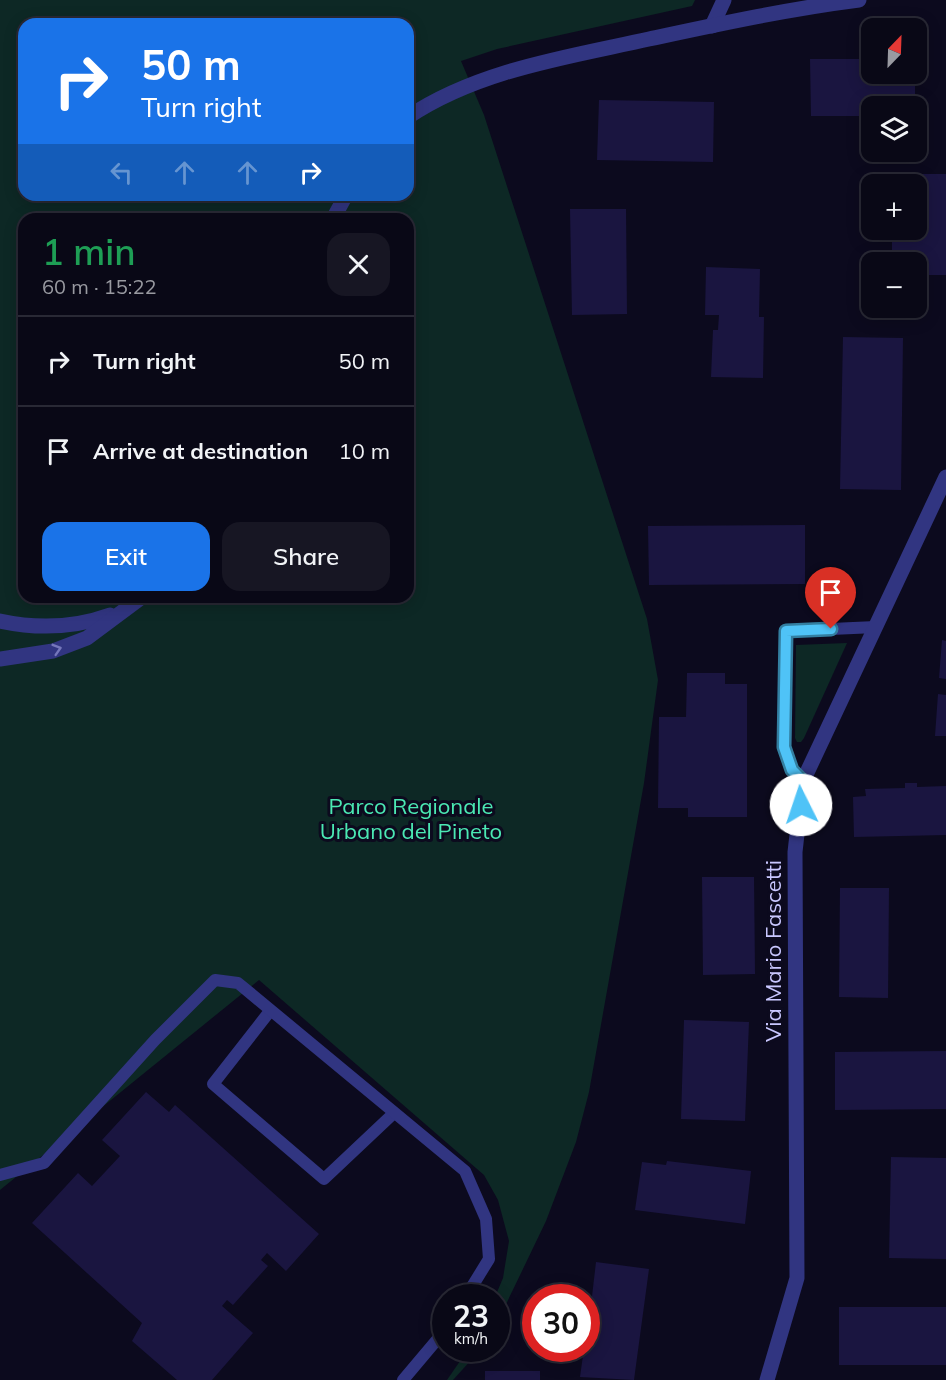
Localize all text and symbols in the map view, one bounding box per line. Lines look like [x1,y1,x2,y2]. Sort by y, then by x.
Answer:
north arrow [861,18,927,84]
map controls [861,18,927,318]
text: 50 m [141,38,241,91]
icon: right [42,42,120,120]
text: Turn right [141,90,261,124]
button: layers [861,96,927,162]
icon: left [105,156,138,189]
icon: ahead [168,156,201,189]
icon: ahead [231,156,264,189]
icon: right [294,156,327,189]
button: + [861,174,927,240]
text: 1 min [42,229,136,274]
button: close [327,233,390,296]
button: − [861,252,927,318]
text: 60 m · 15:22 [42,274,156,299]
icon: right [42,345,75,378]
text: Turn right [93,347,196,375]
text: 50 m [339,347,390,375]
icon: arrive [42,435,75,468]
text: Arrive at destination [93,437,308,465]
text: 10 m [339,437,390,465]
button: Exit [42,522,210,591]
button: Share [222,522,390,591]
pin [805,567,856,629]
icon: arrive [814,576,847,609]
one-way arrow [51,644,62,656]
position arrow [769,773,833,837]
park label: Parco Regionale Urbano del Pineto [320,792,502,845]
street label: Via Mario Fascetti [759,860,787,1042]
speed limit sign: 30 [522,1284,600,1362]
text: 23 [453,1297,489,1335]
text: km/h [454,1329,488,1348]

